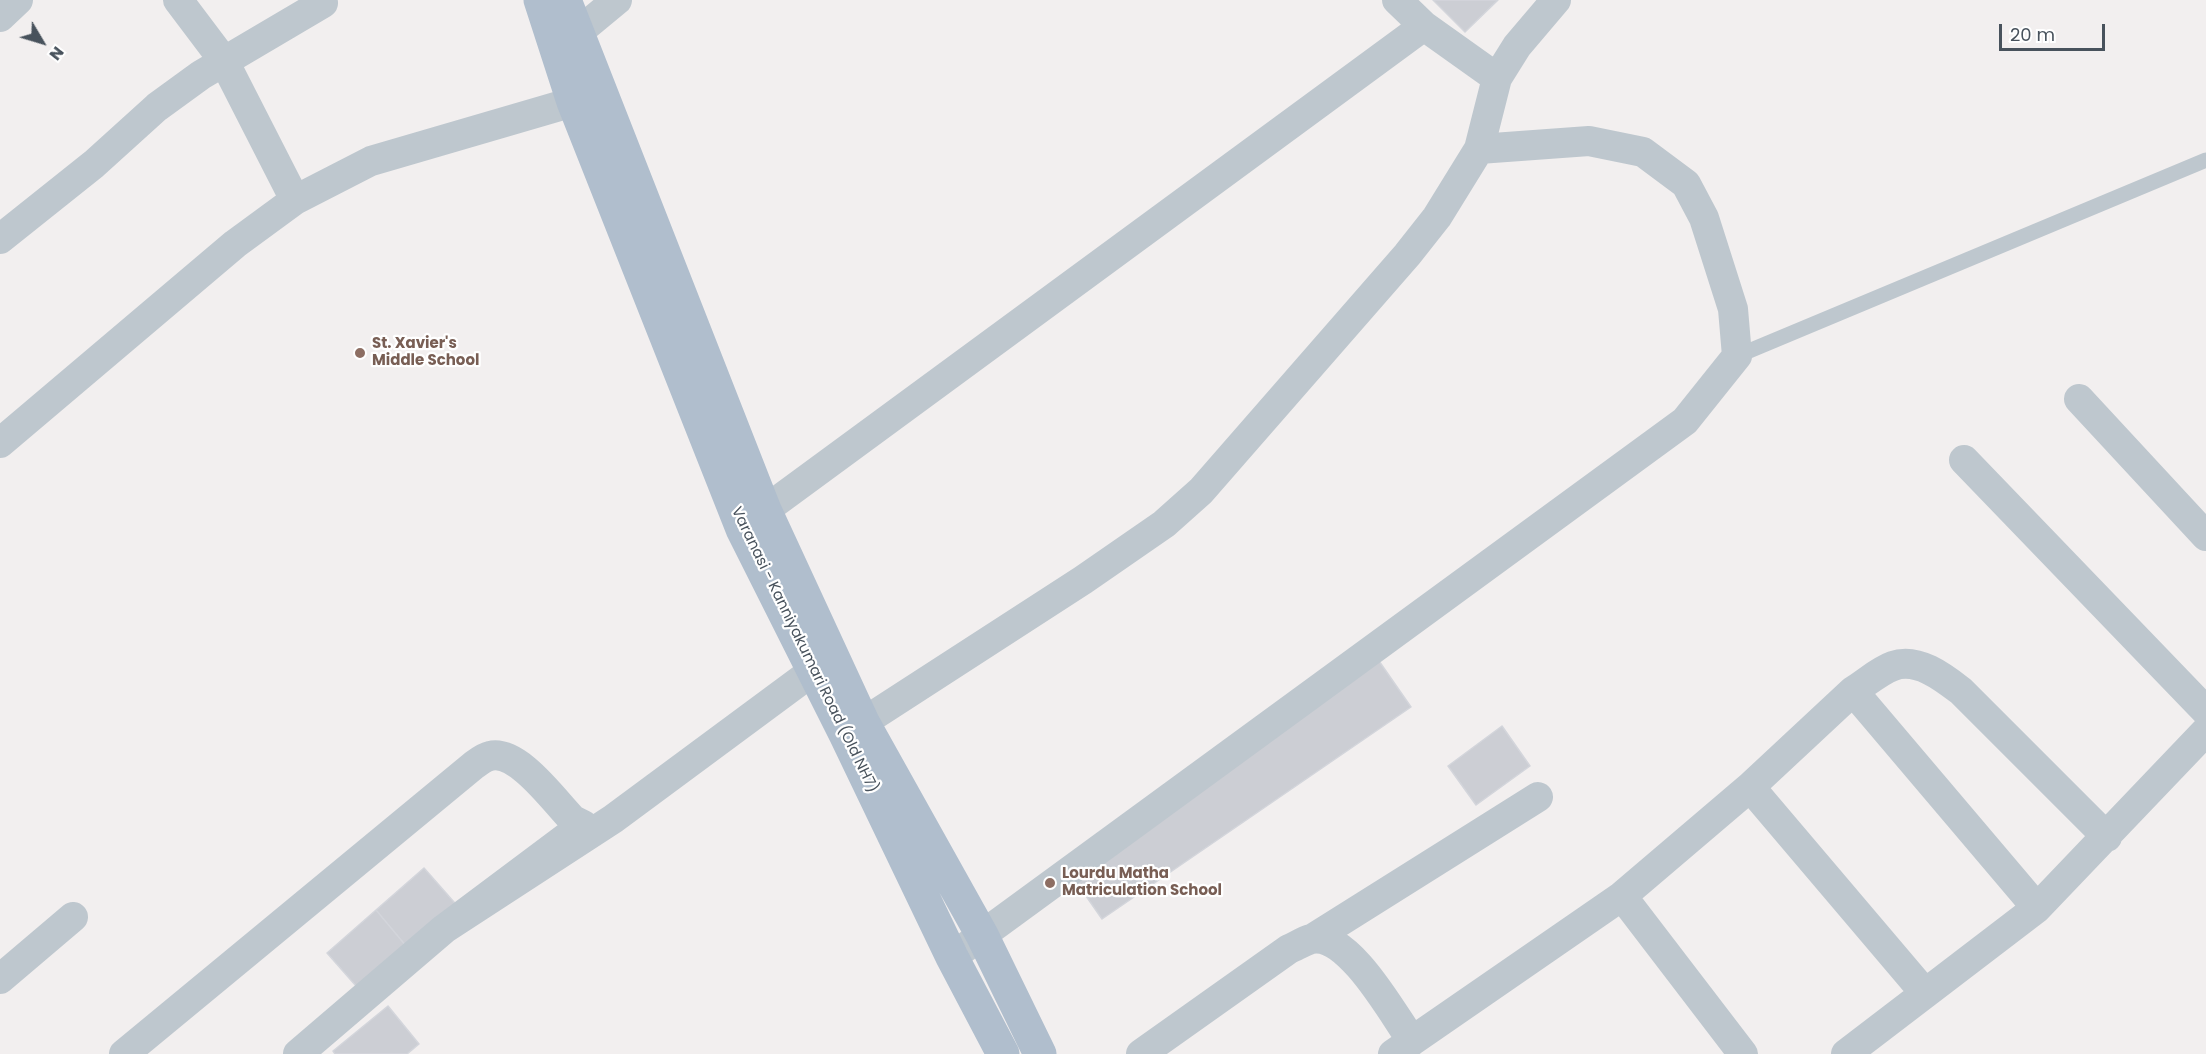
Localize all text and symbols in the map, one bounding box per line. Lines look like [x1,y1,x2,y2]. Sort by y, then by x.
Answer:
north arrow [12,12,72,72]
scale bar [2002,12,2108,50]
text: 20 m [2010,22,2055,47]
text: N [44,42,69,65]
place label: St. Xavier's Middle School [372,335,479,370]
marker: St. Xavier's Middle School [353,346,367,360]
street label: Varanasi - Kanniyakumari Road (Old NH7) [727,504,881,796]
place label: Lourdu Matha Matriculation School [1062,865,1222,900]
marker: Lourdu Matha Matriculation School [1043,876,1057,890]

